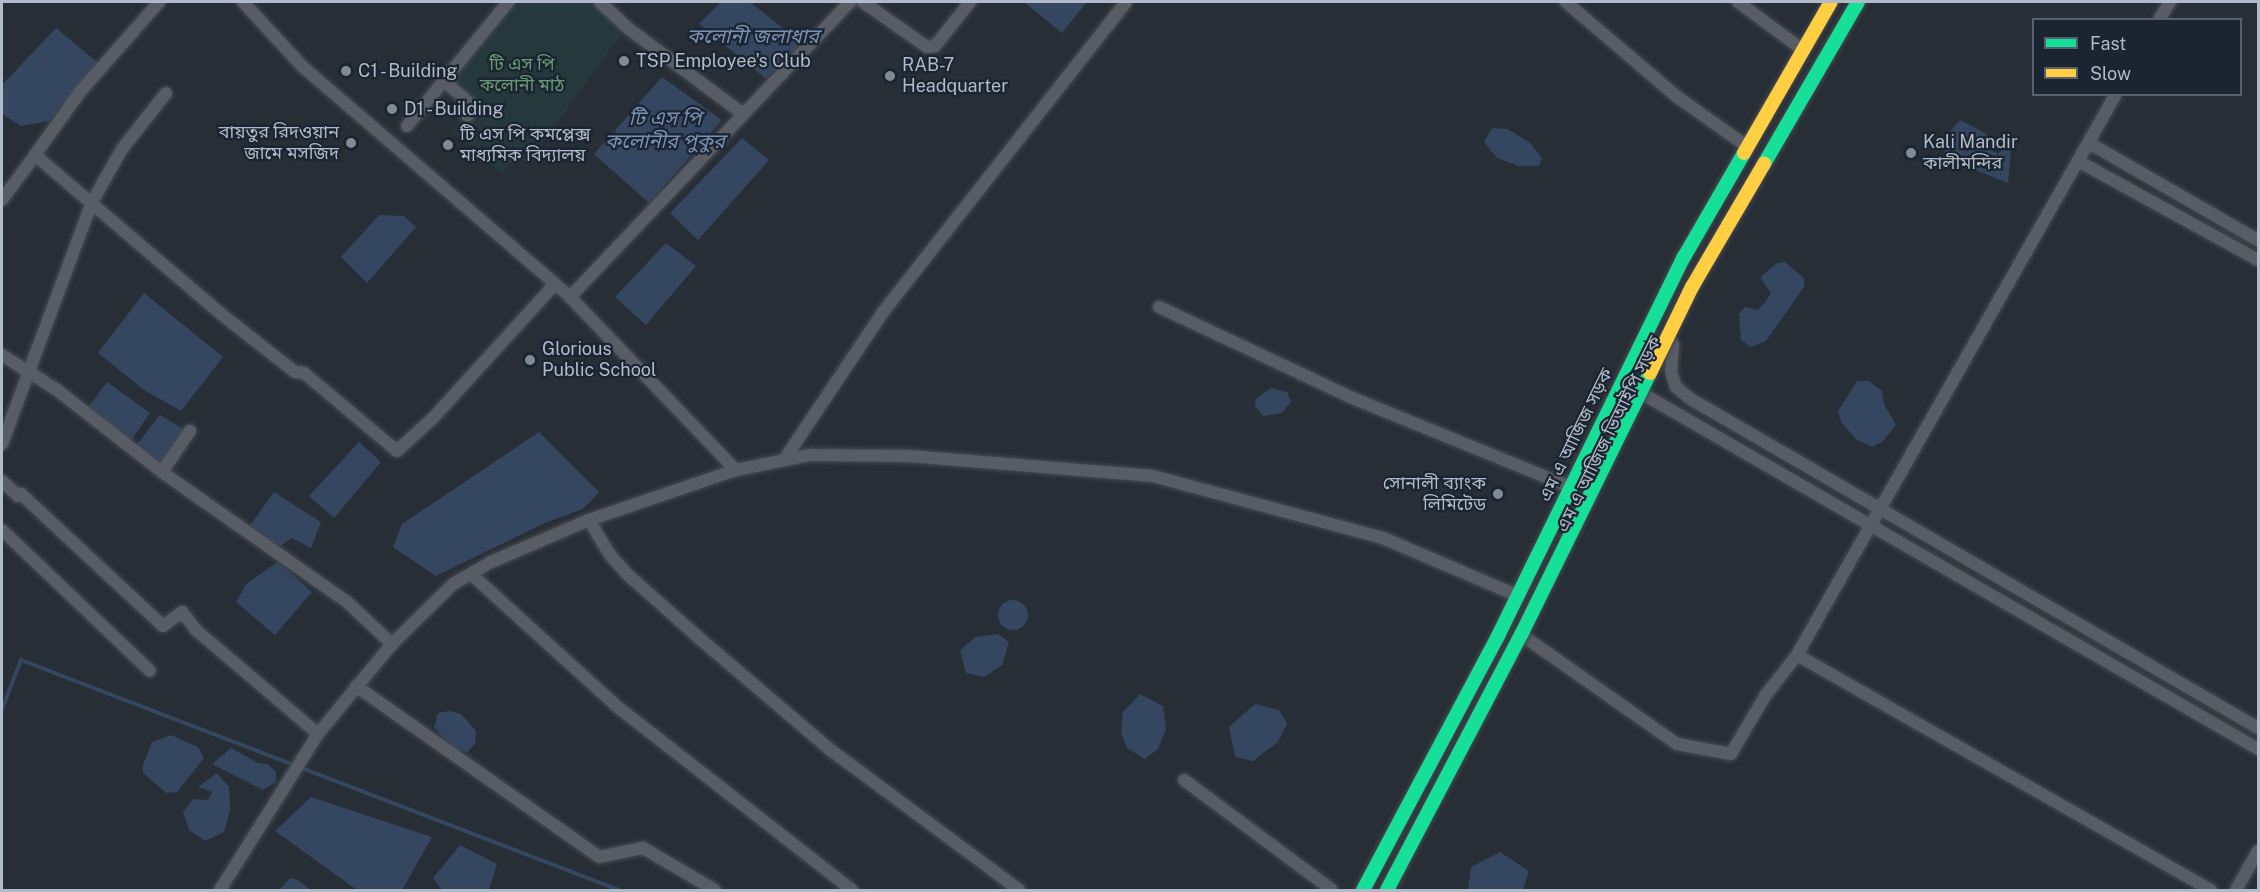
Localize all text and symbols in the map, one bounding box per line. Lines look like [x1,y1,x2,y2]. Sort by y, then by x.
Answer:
legend [2032,18,2242,96]
water label: কলোনী জলাধার [687,24,819,48]
text: Fast [2090,33,2126,54]
place label: TSP Employee's Club [636,50,811,72]
park label: টি এস পি কলোনী মাঠ [480,54,564,97]
marker: TSP Employee's Club [617,54,631,68]
place label: RAB-7 Headquarter [902,55,1008,98]
place label: C1 - Building [358,60,462,82]
text: Slow [2090,63,2131,84]
marker: C1 - Building [339,64,353,78]
marker: RAB-7 Headquarter [883,69,897,83]
place label: D1 - Building [404,98,509,120]
marker: D1 - Building [385,102,399,116]
water label: টি এস পি কলোনীর পুকুর [605,106,725,153]
place label: বায়তুর রিদওয়ান জামে মসজিদ [219,122,339,164]
place label: টি এস পি কমপ্লেক্স মাধ্যমিক বিদ্যালয় [460,124,591,166]
place label: Kali Mandir কালীমন্দির [1923,132,2018,174]
marker: বায়তুর রিদওয়ান জামে মসজিদ [344,136,358,150]
marker: টি এস পি কমপ্লেক্স মাধ্যমিক বিদ্যালয় [441,138,455,152]
marker: Kali Mandir কালীমন্দির [1904,146,1918,160]
street label: এম এ আজিজ ভিআইপি সড়ক [1552,332,1666,536]
place label: Glorious Public School [542,339,657,382]
marker: Glorious Public School [523,353,537,367]
street label: এম এ আজিজ সড়ক [1534,365,1618,505]
place label: সোনালী ব্যাংক লিমিটেড [1383,473,1486,516]
marker: সোনালী ব্যাংক লিমিটেড [1491,487,1505,501]

